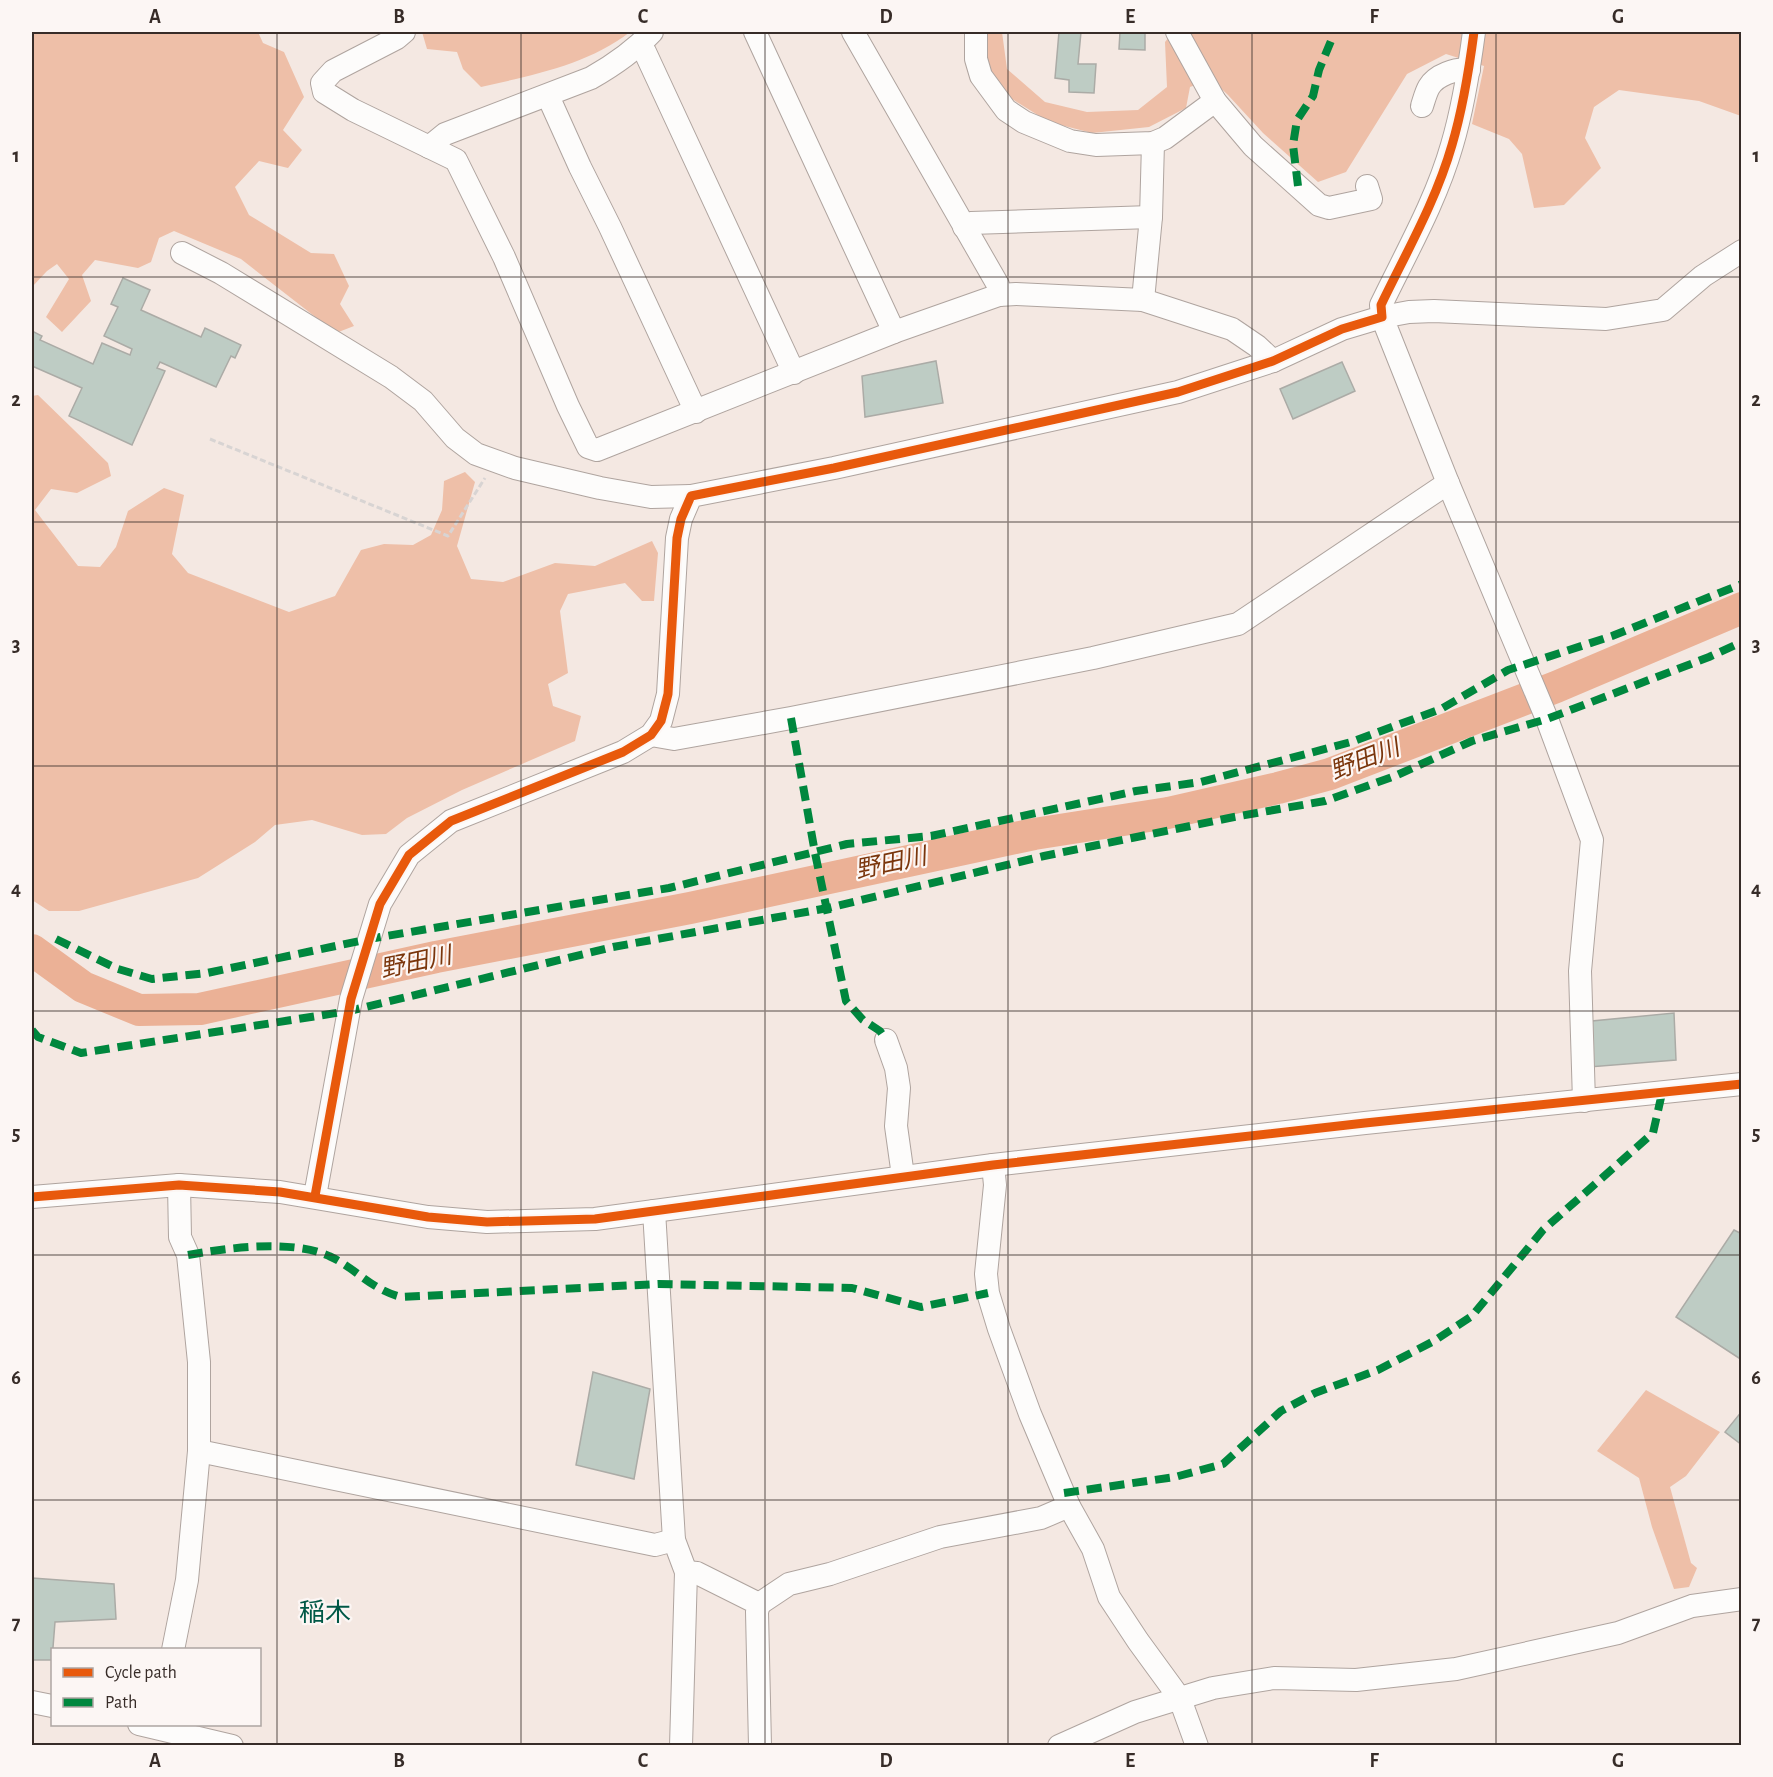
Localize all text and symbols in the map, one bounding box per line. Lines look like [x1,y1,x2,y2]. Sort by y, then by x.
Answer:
text: A [149,7,161,27]
text: B [393,7,405,27]
text: C [638,7,649,27]
text: D [879,7,893,27]
text: E [1125,7,1135,27]
text: F [1369,7,1379,27]
text: G [1612,7,1624,27]
text: 1 [12,146,20,166]
text: 1 [1752,146,1760,166]
text: 2 [11,390,21,410]
text: 2 [1751,390,1761,410]
text: 3 [12,635,20,655]
text: 3 [1752,635,1760,655]
water label: 野田川 [1327,734,1406,784]
water label: 野田川 [853,843,932,883]
text: 4 [11,879,21,899]
text: 4 [1751,879,1761,899]
water label: 野田川 [378,942,457,982]
text: 5 [12,1124,20,1144]
text: 5 [1752,1124,1760,1144]
text: 6 [11,1368,21,1388]
text: 6 [1751,1368,1761,1388]
district label: 稲木 [299,1599,351,1626]
text: 7 [12,1613,21,1633]
text: 7 [1752,1613,1761,1633]
legend [51,1648,261,1726]
text: Cycle path [105,1664,177,1682]
text: Path [105,1694,137,1712]
text: A [149,1751,161,1771]
text: B [393,1751,405,1771]
text: C [638,1751,649,1771]
text: D [879,1751,893,1771]
text: E [1125,1751,1135,1771]
text: F [1369,1751,1379,1771]
text: G [1612,1751,1624,1771]

